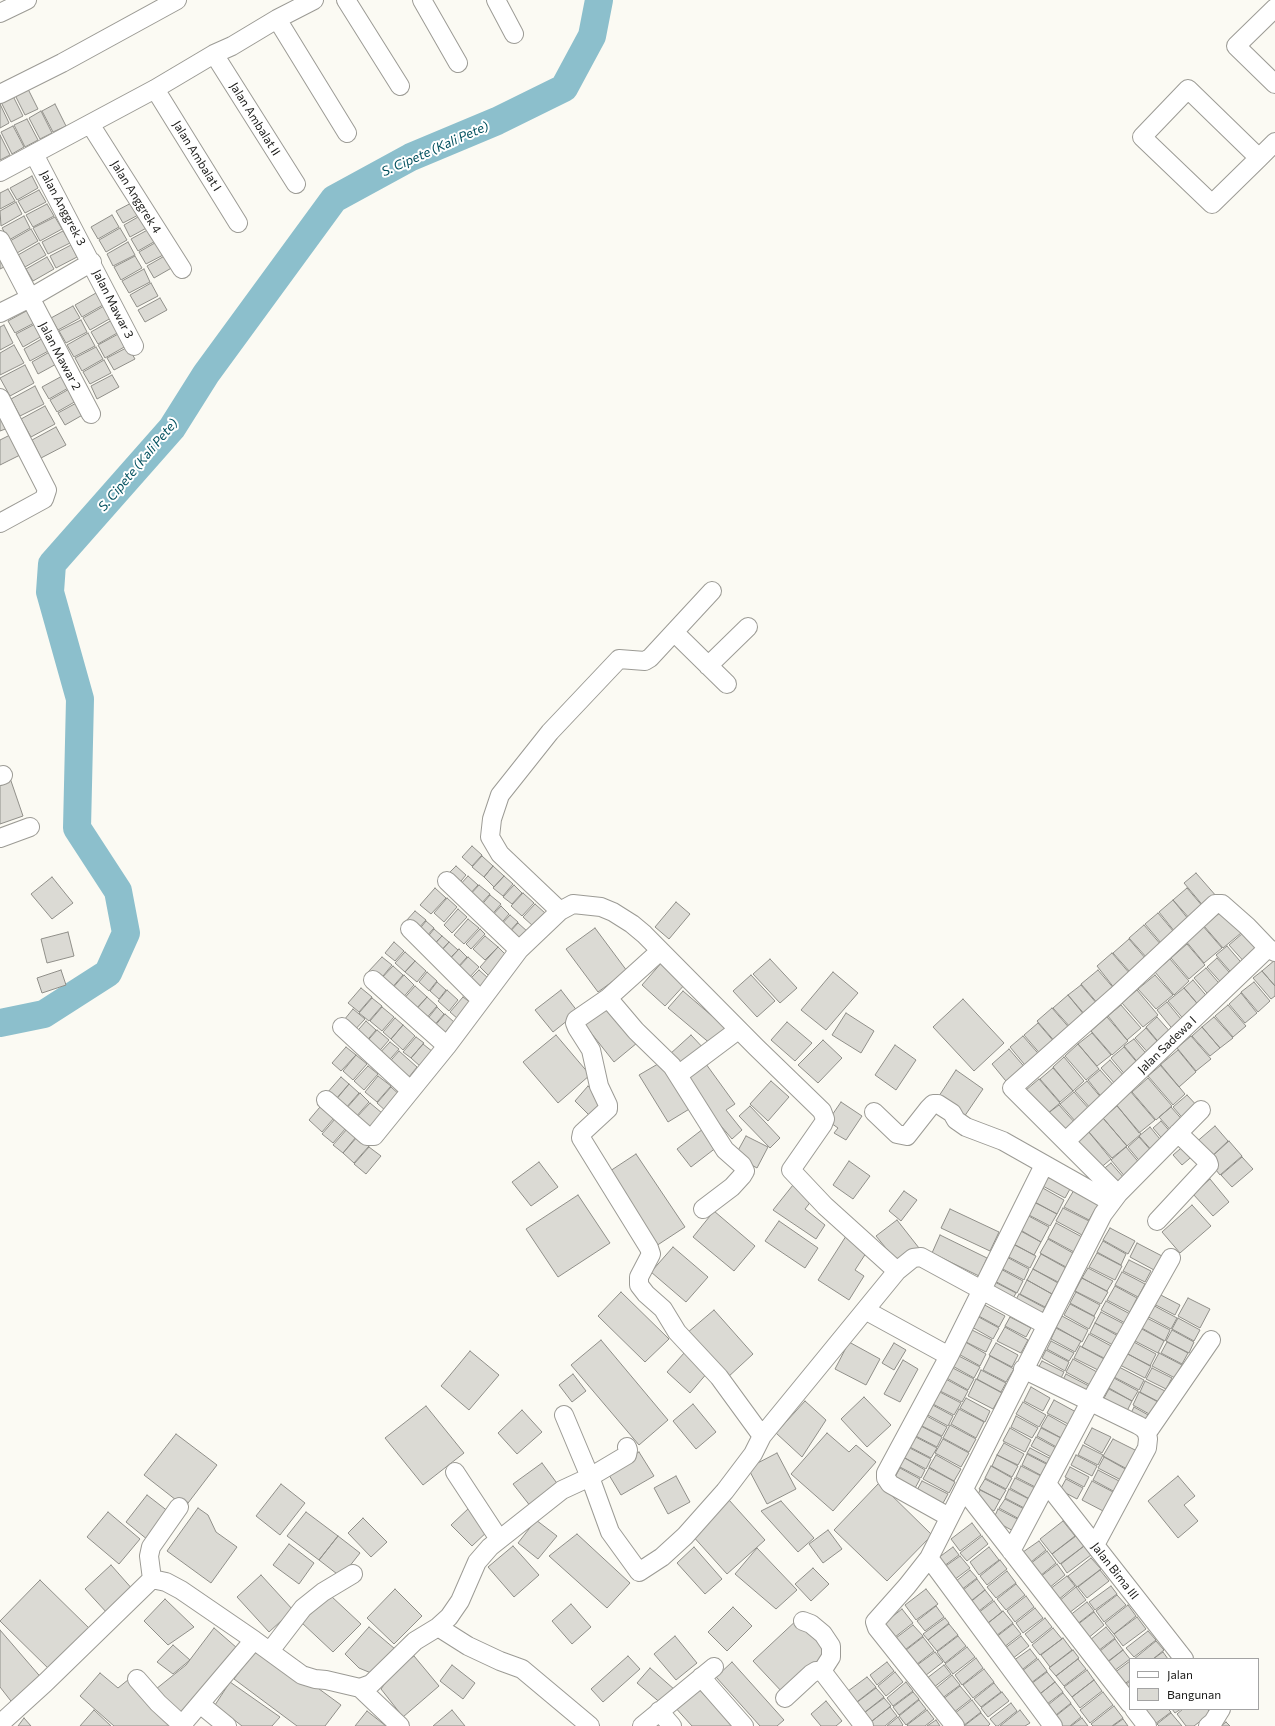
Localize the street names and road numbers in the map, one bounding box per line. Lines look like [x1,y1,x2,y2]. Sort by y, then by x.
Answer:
street label: Jalan Ambalat II [227,80,283,158]
street label: Jalan Ambalat I [170,118,224,194]
street label: Jalan Anggrek 4 [108,158,164,236]
street label: Jalan Anggrek 3 [37,168,89,248]
street label: Jalan Mawar 3 [89,267,137,341]
street label: Jalan Mawar 2 [36,319,84,393]
street label: Jalan Sadewa I [1135,1013,1199,1077]
street label: Jalan Bima III [1088,1540,1142,1602]

